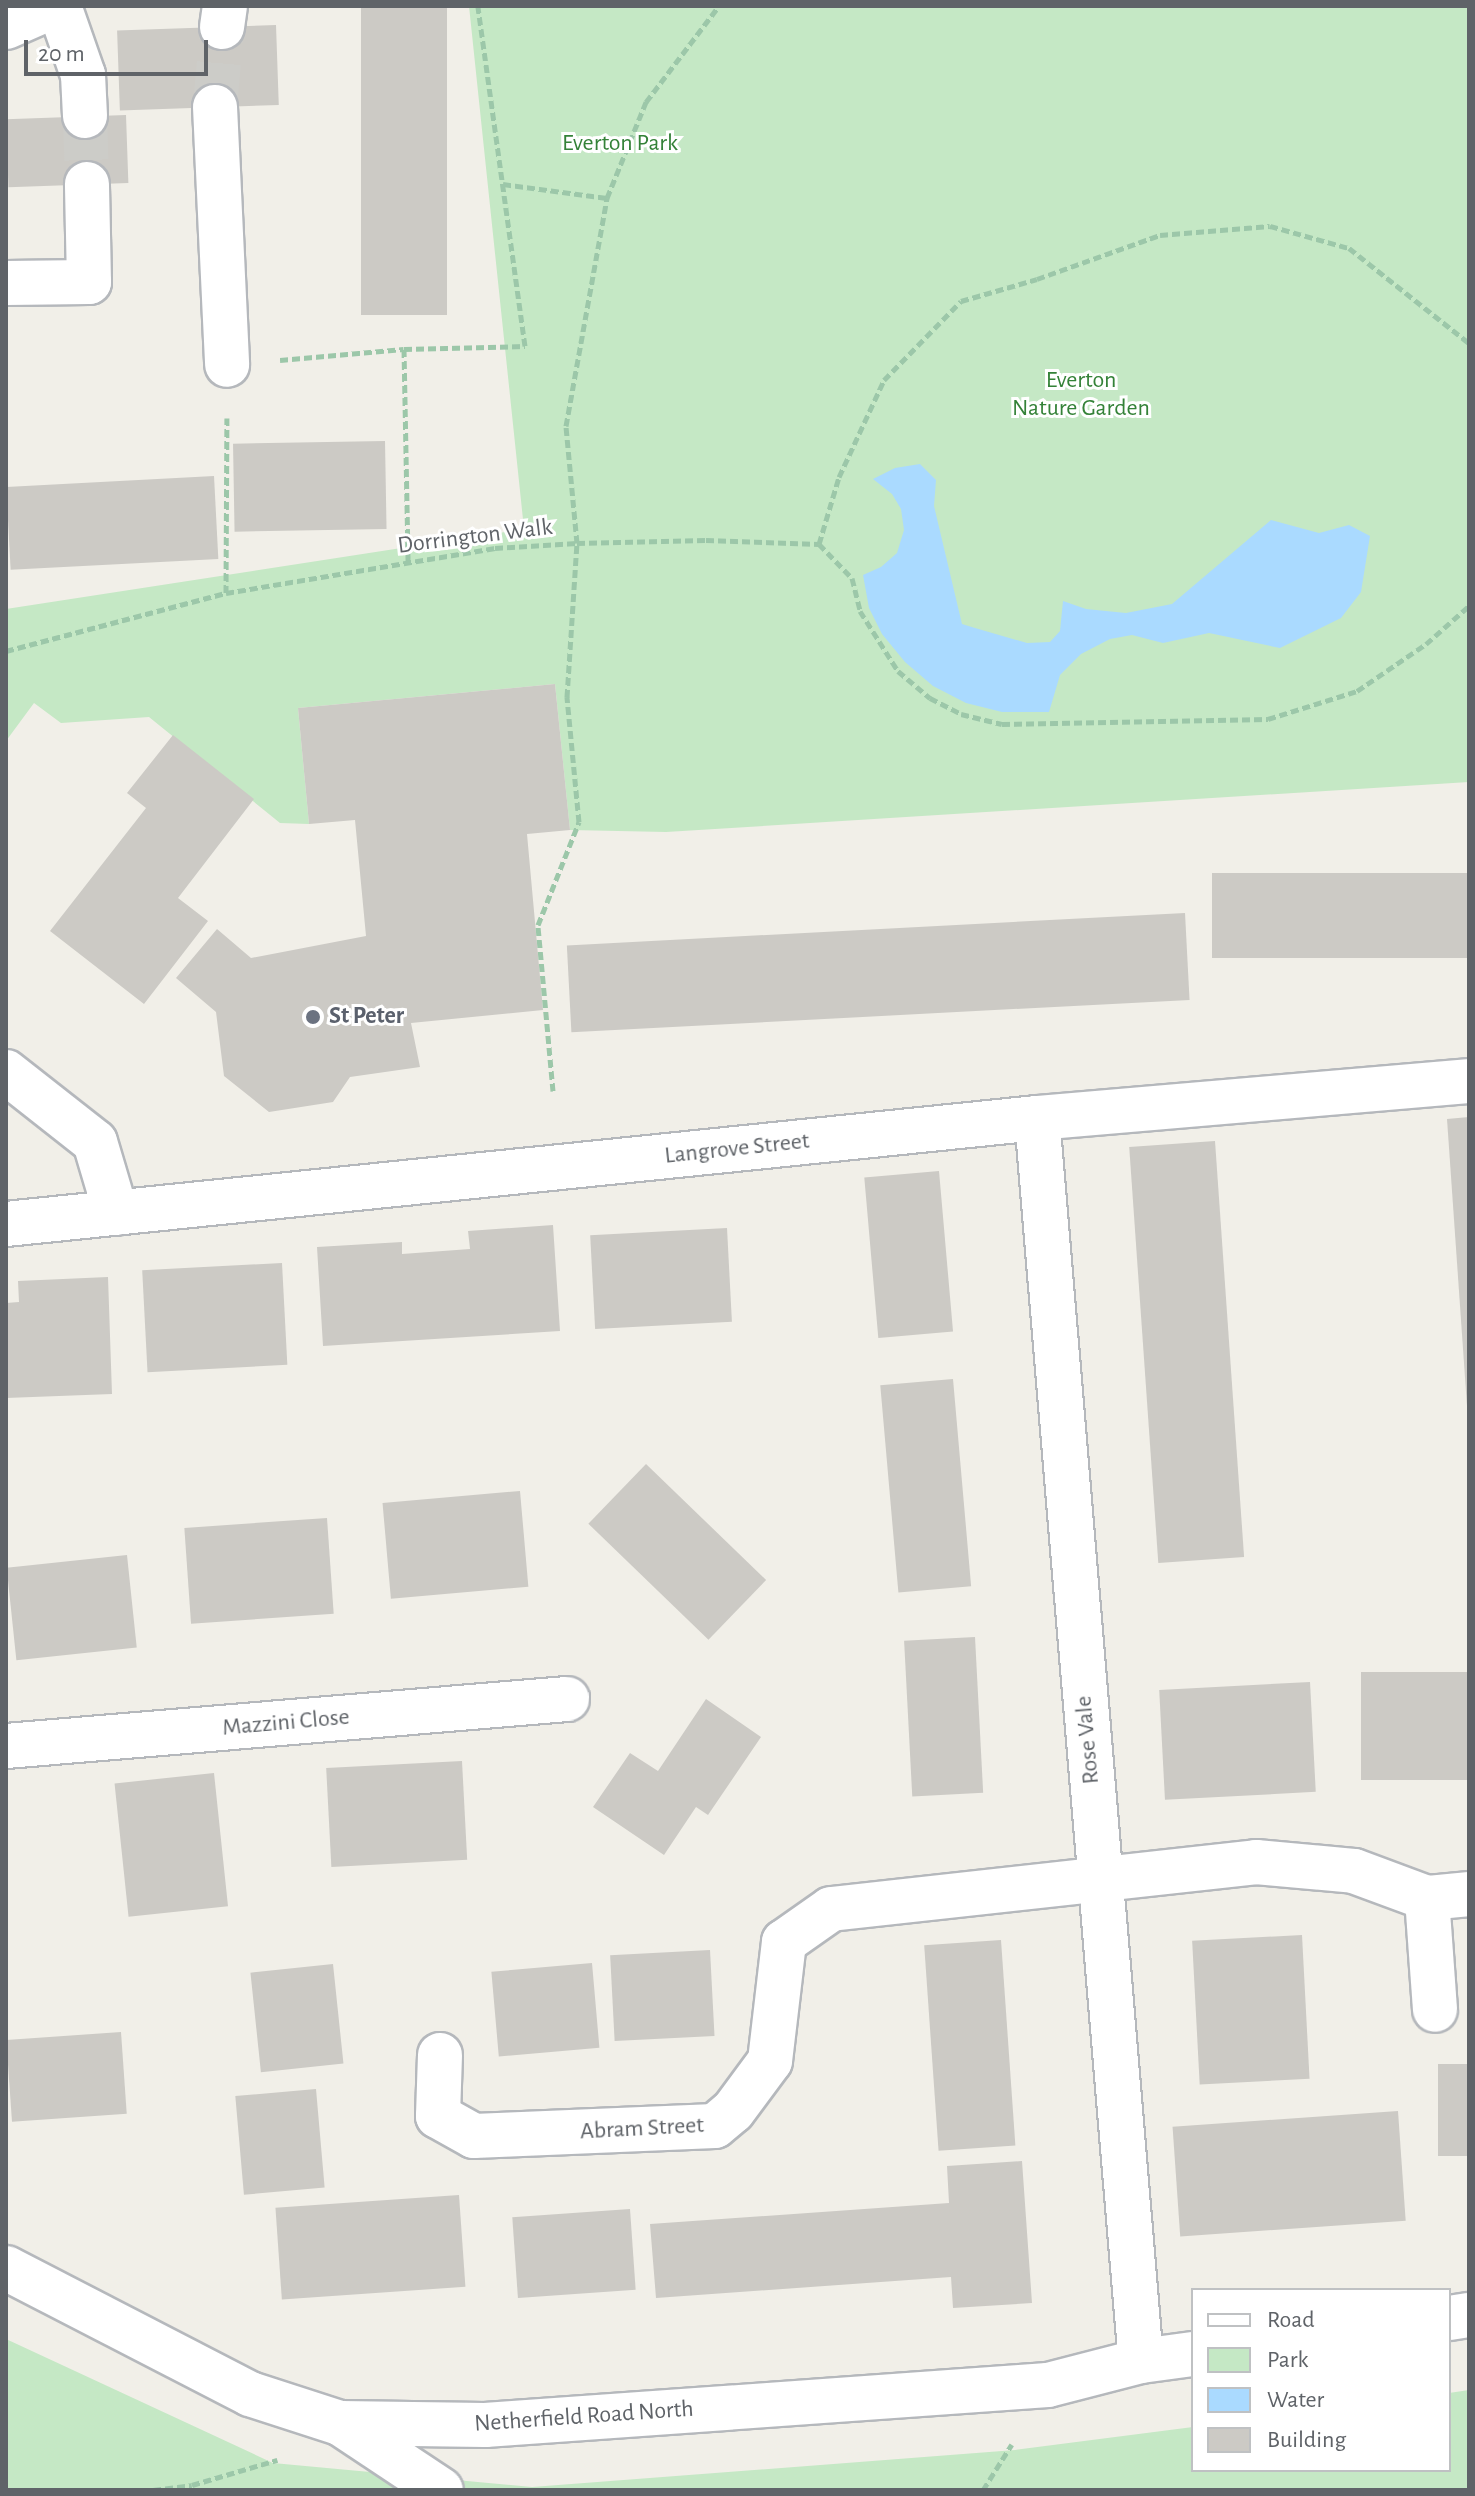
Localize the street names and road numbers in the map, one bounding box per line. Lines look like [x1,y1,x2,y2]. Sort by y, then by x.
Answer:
street label: Dorrington Walk [396,513,554,561]
street label: Langrove Street [663,1127,811,1171]
street label: Rose Vale [1070,1695,1106,1785]
street label: Mazzini Close [221,1703,351,1743]
street label: Abram Street [579,2111,705,2147]
street label: Netherfield Road North [473,2395,695,2439]

